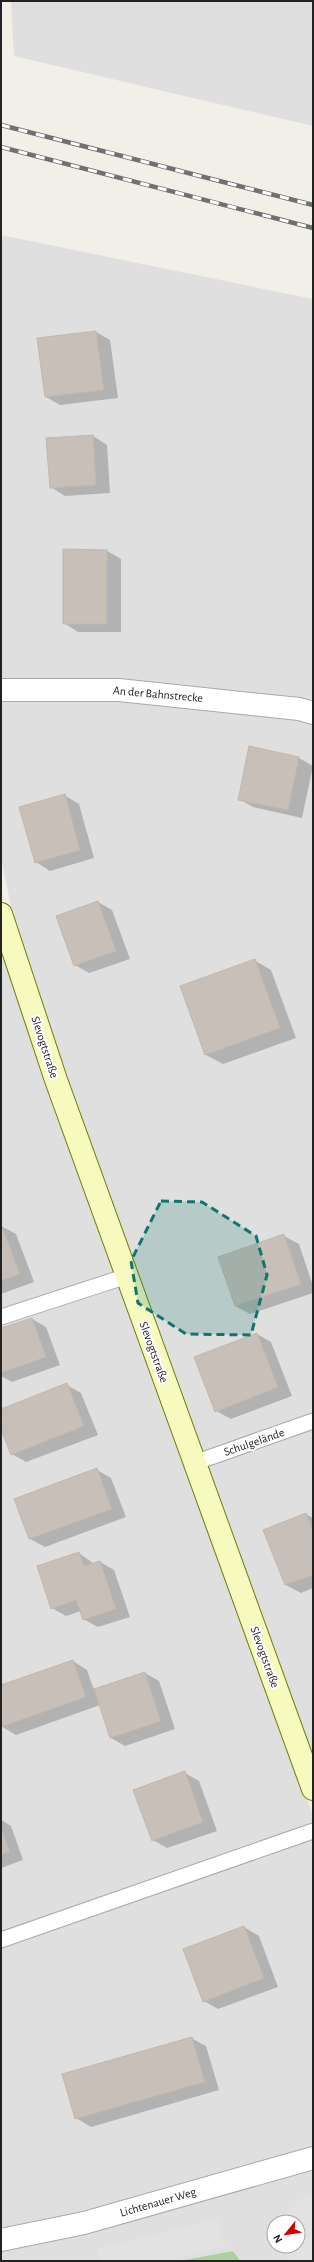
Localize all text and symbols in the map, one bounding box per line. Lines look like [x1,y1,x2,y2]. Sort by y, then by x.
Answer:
street label: An der Bahnstrecke [113,684,203,704]
street label: Slevogtstraße [29,1015,61,1079]
street label: Slevogtstraße [137,1320,171,1384]
street label: Schulgelände [222,1426,286,1458]
street label: Slevogtstraße [248,1625,282,1689]
street label: Lichtenauer Weg [119,2185,198,2219]
north arrow [266,2214,306,2254]
text: N [271,2233,284,2245]

